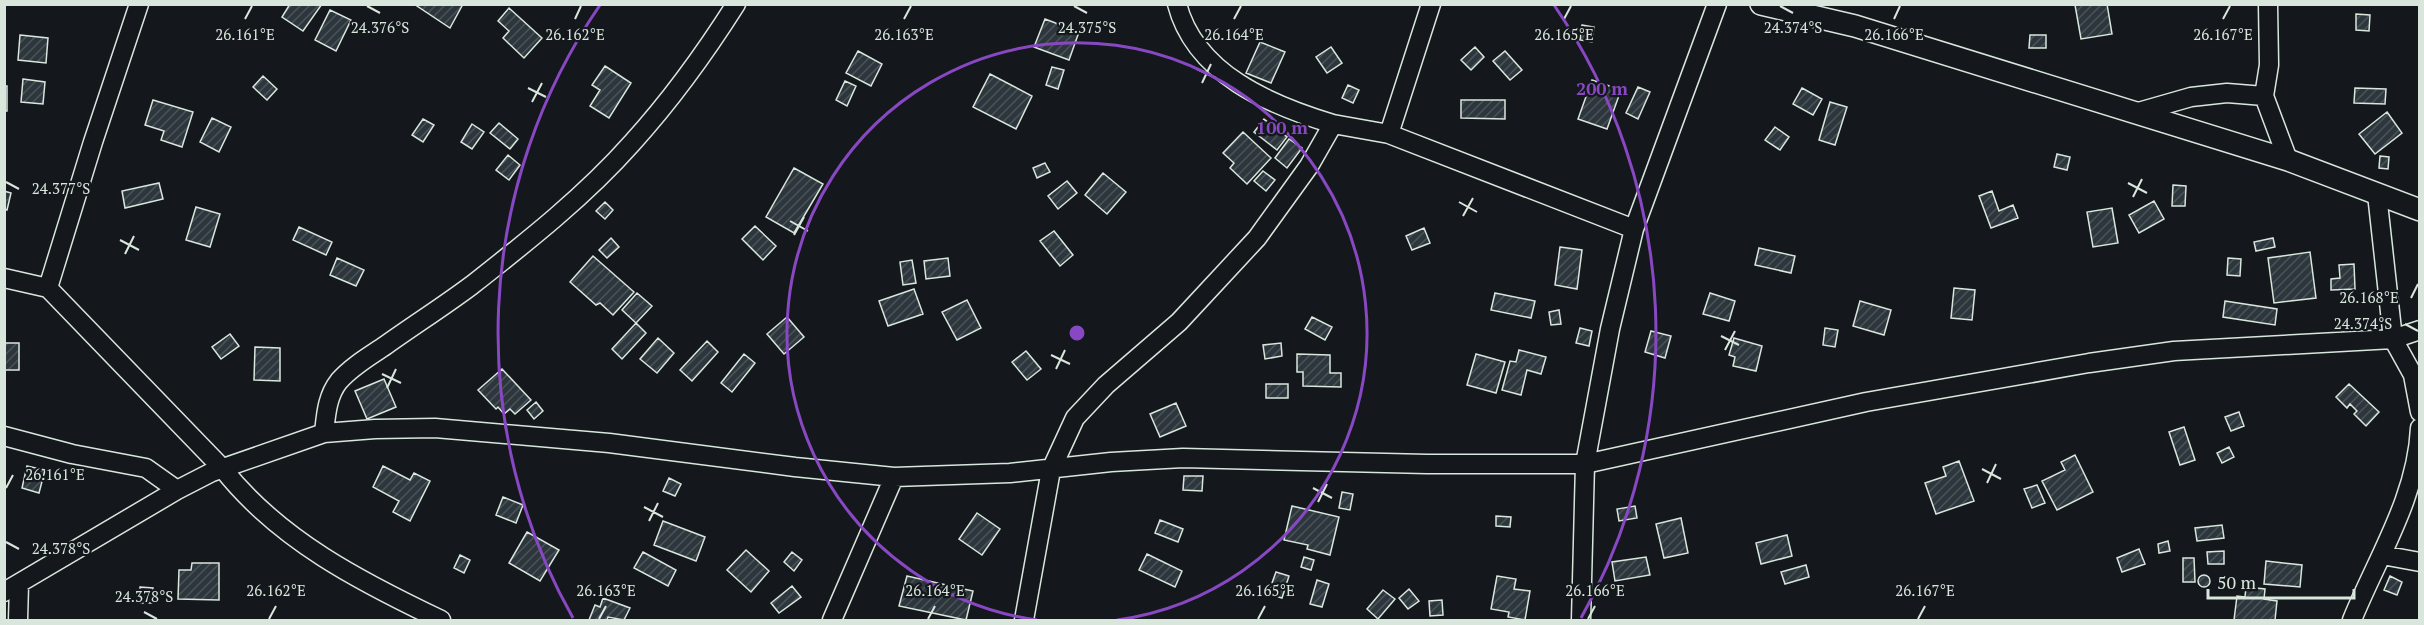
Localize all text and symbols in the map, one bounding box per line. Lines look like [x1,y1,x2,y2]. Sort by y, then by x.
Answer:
text: 24.376°S [351,17,409,37]
text: 24.375°S [1058,17,1116,37]
text: 24.374°S [1764,17,1822,37]
text: 26.161°E [215,24,275,44]
text: 26.162°E [545,24,605,44]
text: 26.163°E [874,24,934,44]
text: 26.164°E [1204,24,1264,44]
text: 26.165°E [1534,24,1594,44]
text: 26.166°E [1864,24,1924,44]
text: 26.167°E [2193,24,2253,44]
text: 200 m [1576,76,1628,100]
text: 100 m [1256,115,1308,139]
text: 24.377°S [32,178,90,198]
text: 26.168°E [2339,287,2399,307]
text: 24.374°S [2334,313,2392,333]
centre of rings [1067,323,1087,343]
text: 26.161°E [25,464,85,484]
text: 24.378°S [32,538,90,558]
scale bar [2208,562,2354,600]
text: 50 m [2217,570,2257,594]
text: 26.162°E [246,580,306,600]
text: 26.163°E [576,580,636,600]
text: 26.164°E [905,580,965,600]
text: 26.165°E [1235,580,1295,600]
text: 26.166°E [1565,580,1625,600]
text: 26.167°E [1895,580,1955,600]
text: 24.378°S [115,586,173,606]

